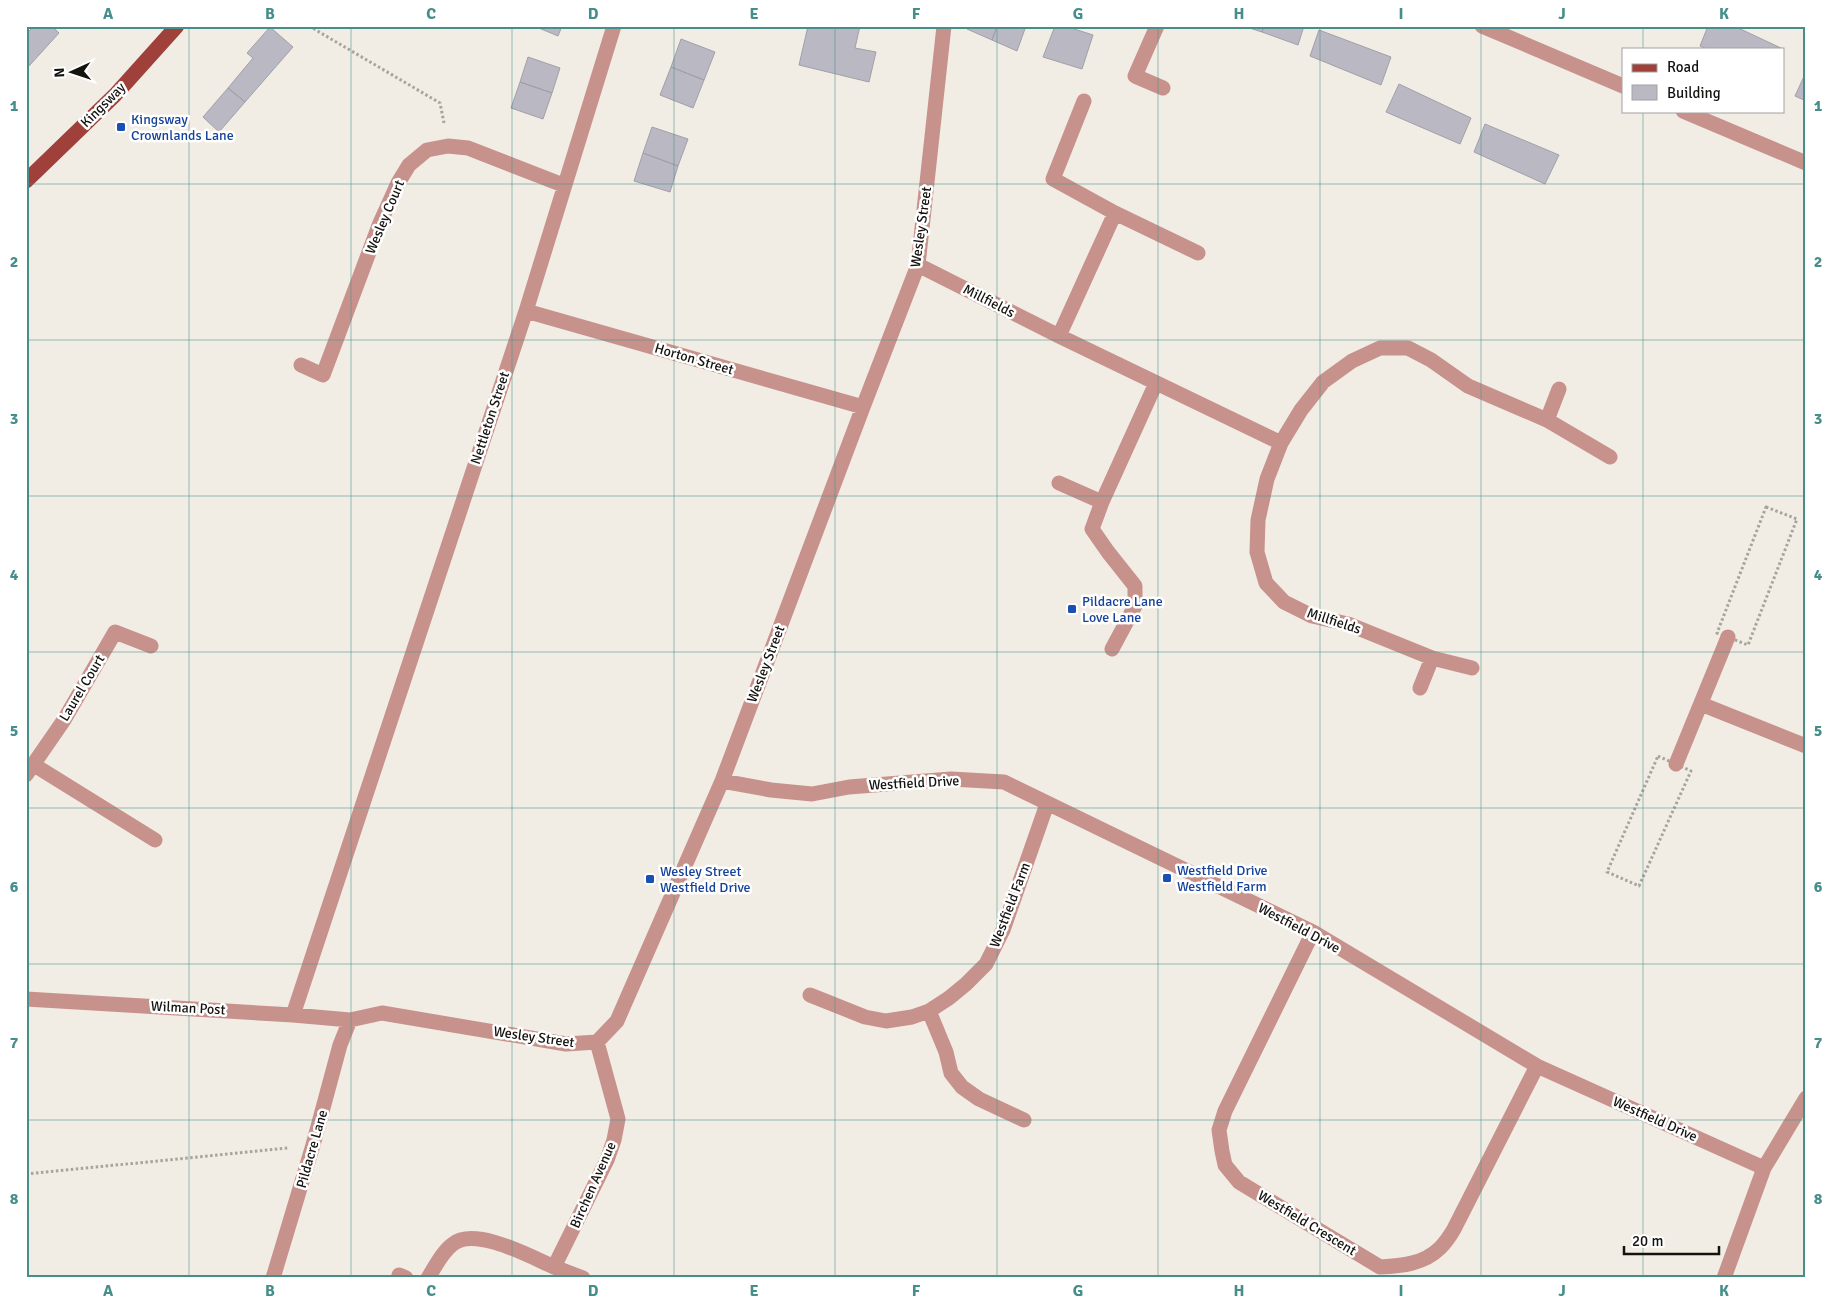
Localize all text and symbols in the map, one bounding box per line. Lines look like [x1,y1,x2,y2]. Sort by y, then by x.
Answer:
text: A [103,4,114,24]
text: B [265,4,275,24]
text: C [426,4,436,24]
text: D [588,4,599,24]
text: E [749,4,759,24]
text: F [912,4,921,24]
text: G [1073,4,1083,24]
text: H [1234,4,1244,24]
text: I [1398,4,1404,24]
text: J [1558,4,1566,24]
text: K [1719,4,1729,24]
north arrow [48,48,98,98]
legend [1622,48,1784,112]
text: Road [1667,58,1699,76]
text: N [51,67,68,78]
street label: Kingsway [77,79,129,131]
text: Building [1667,84,1721,102]
text: 1 [10,96,19,116]
text: 1 [1814,96,1823,116]
place label: Kingsway Crownlands Lane [131,111,234,144]
marker: Kingsway Crownlands Lane [115,121,127,133]
street label: Wesley Court [362,177,408,256]
street label: Wesley Street [907,185,935,268]
text: 2 [10,252,18,272]
text: 2 [1814,252,1822,272]
street label: Millfields [960,281,1018,321]
street label: Horton Street [653,340,736,378]
street label: Nettleton Street [467,369,513,467]
text: 3 [10,409,18,429]
text: 3 [1814,409,1822,429]
text: 4 [10,565,19,585]
text: 4 [1814,565,1823,585]
place label: Pildacre Lane Love Lane [1082,593,1163,626]
marker: Pildacre Lane Love Lane [1066,603,1078,615]
street label: Millfields [1305,604,1363,638]
street label: Wesley Street [743,623,789,705]
street label: Laurel Court [55,652,109,724]
text: 5 [10,721,18,741]
text: 5 [1814,721,1822,741]
street label: Westfield Drive [868,772,960,794]
street label: Westfield Farm [986,860,1034,950]
place label: Westfield Drive Westfield Farm [1177,862,1268,895]
place label: Wesley Street Westfield Drive [660,863,751,896]
marker: Westfield Drive Westfield Farm [1161,872,1173,884]
marker: Wesley Street Westfield Drive [644,873,656,885]
text: 6 [10,877,19,897]
text: 6 [1814,877,1823,897]
street label: Westfield Drive [1255,899,1343,957]
street label: Wilman Post [150,998,226,1018]
street label: Wesley Street [493,1023,576,1051]
text: 7 [10,1033,19,1053]
text: 7 [1814,1033,1823,1053]
street label: Westfield Drive [1610,1093,1700,1145]
street label: Pildacre Lane [293,1108,331,1190]
street label: Birchen Avenue [566,1139,620,1231]
street label: Westfield Crescent [1255,1187,1359,1259]
text: 8 [10,1189,19,1209]
text: 8 [1814,1189,1823,1209]
scale bar [1624,1224,1720,1256]
text: 20 m [1632,1232,1663,1250]
text: A [103,1281,114,1301]
text: B [265,1281,275,1301]
text: C [426,1281,436,1301]
text: D [588,1281,599,1301]
text: E [749,1281,759,1301]
text: F [912,1281,921,1301]
text: G [1073,1281,1083,1301]
text: H [1234,1281,1244,1301]
text: I [1398,1281,1404,1301]
text: J [1558,1281,1566,1301]
text: K [1719,1281,1729,1301]

